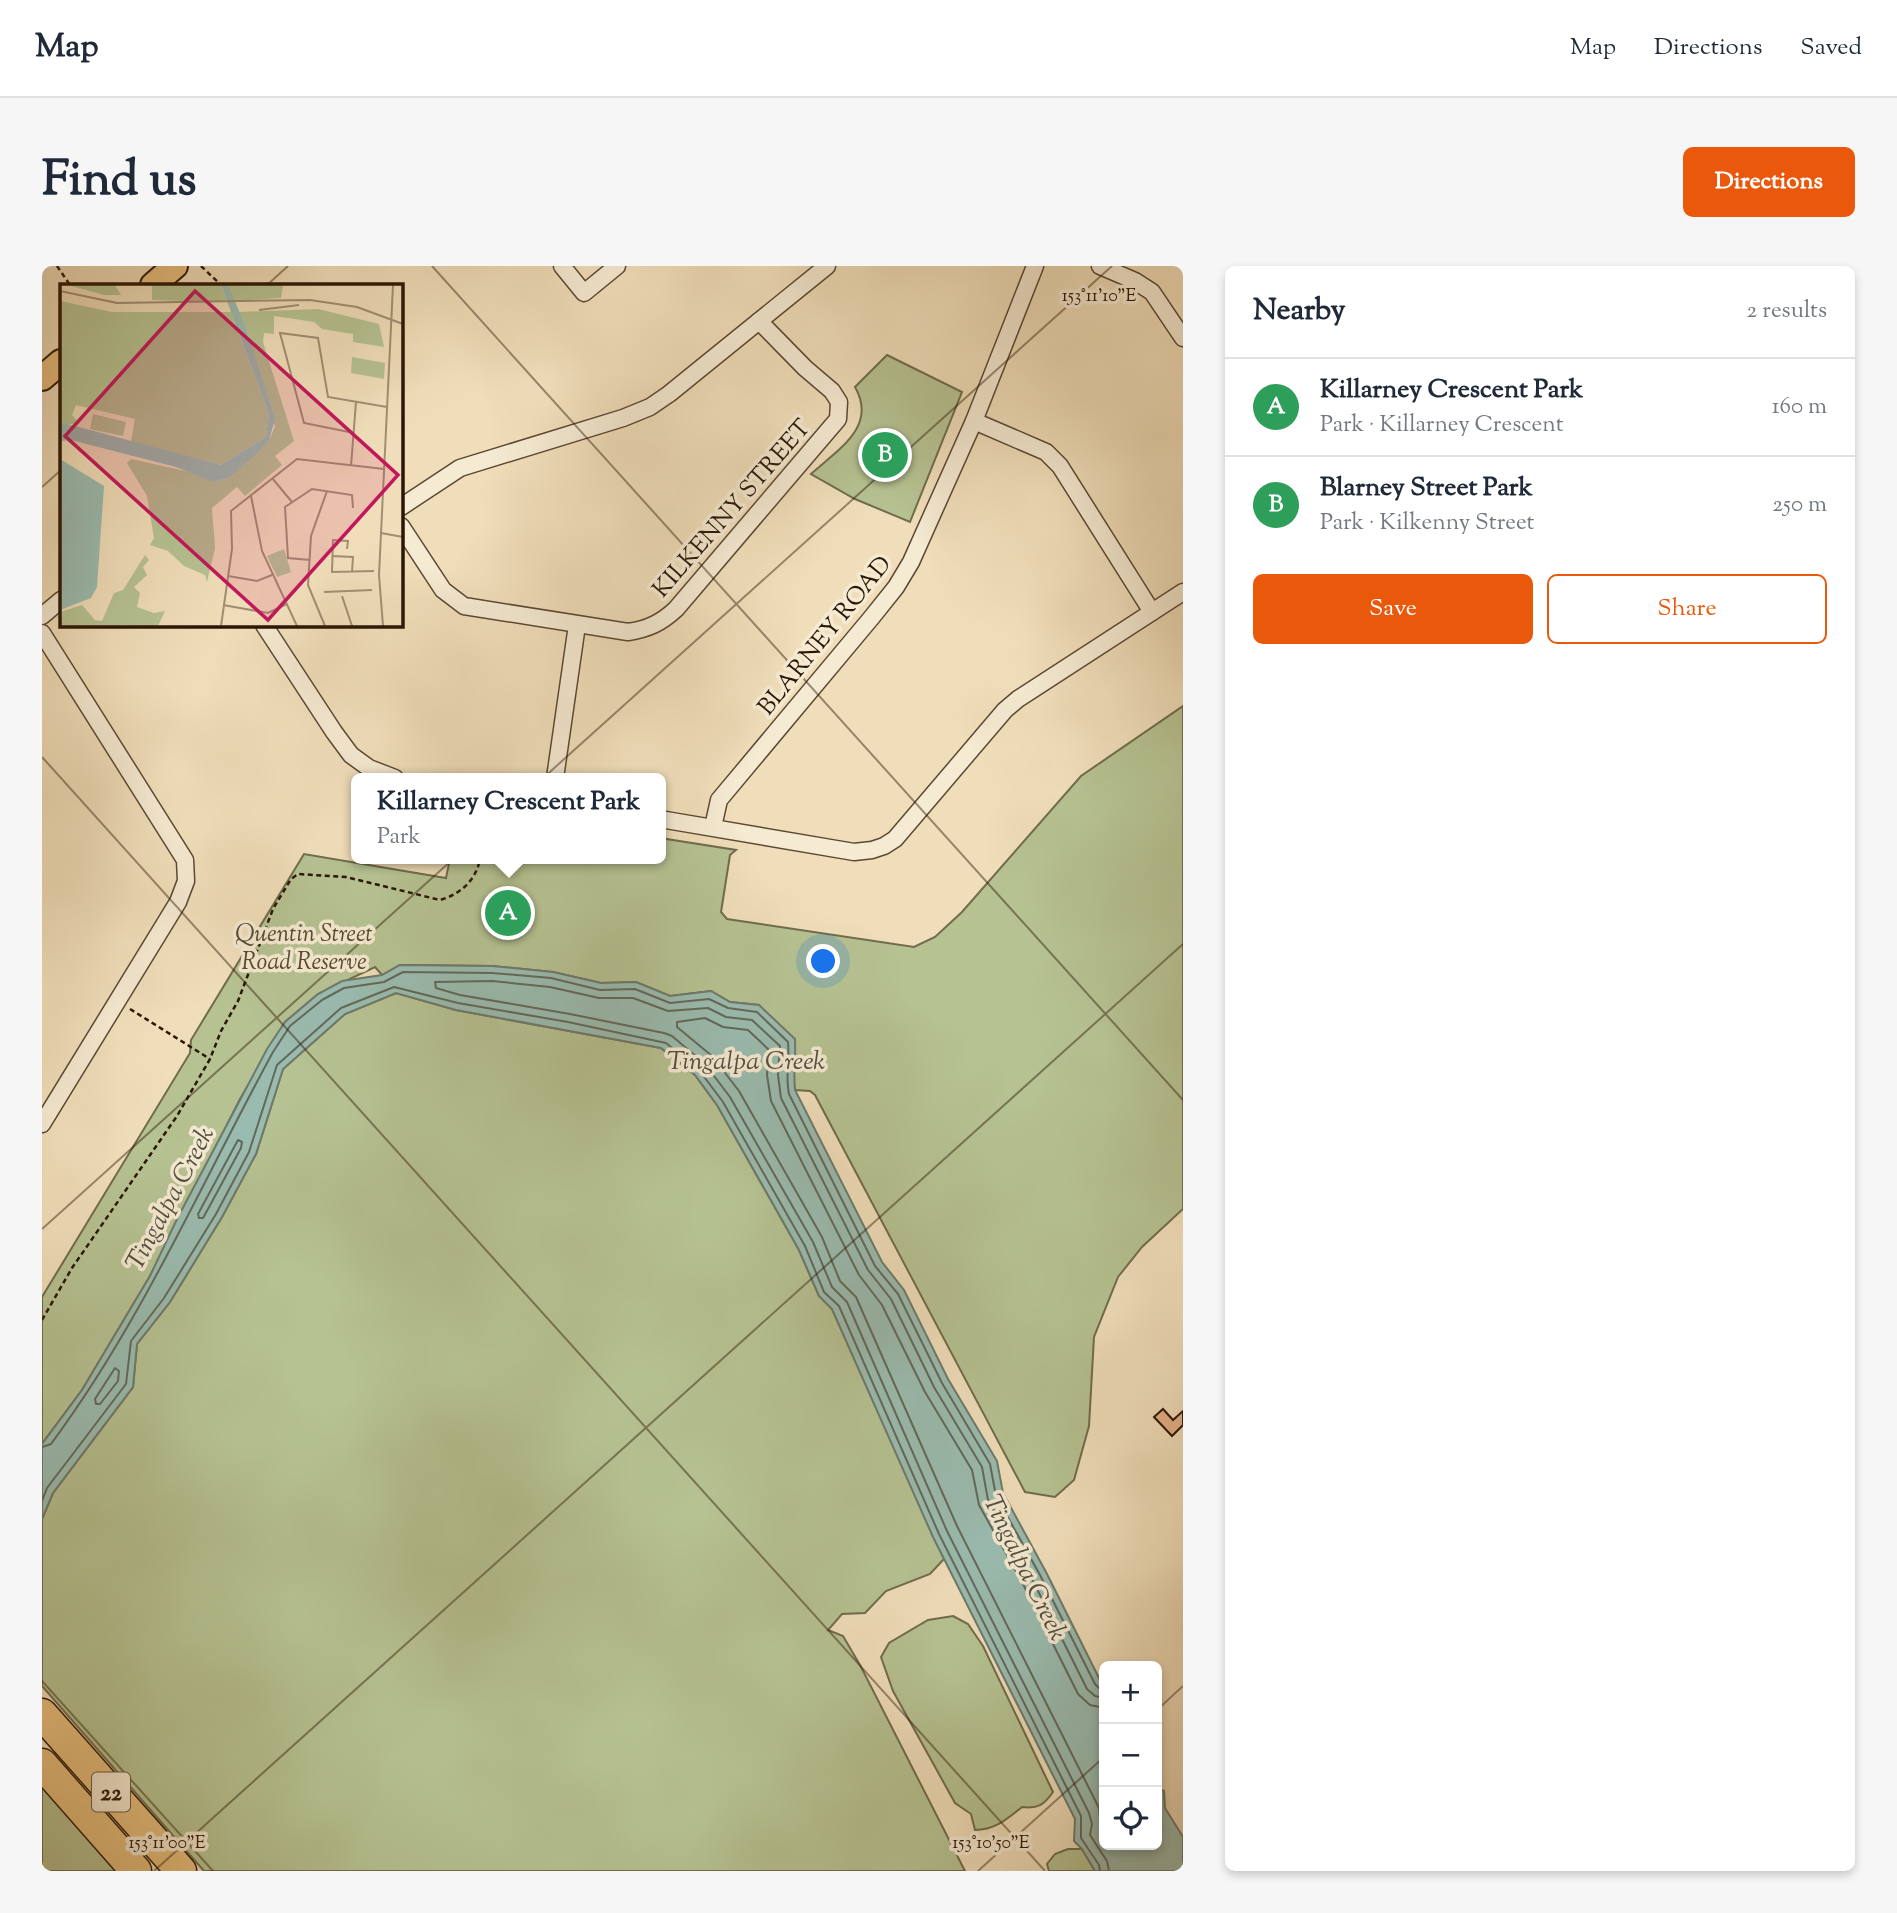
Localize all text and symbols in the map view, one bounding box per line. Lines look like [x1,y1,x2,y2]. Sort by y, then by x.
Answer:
text: Map [35,24,99,72]
text: Map [1570,31,1616,65]
text: Directions [1654,31,1762,65]
text: Saved [1800,31,1862,65]
text: Find us [42,147,196,217]
button: Directions [1683,147,1855,217]
inset map [60,284,402,626]
text: 153°11'10"E [1062,284,1136,310]
text: Nearby [1253,290,1345,333]
text: 2 results [1747,295,1827,328]
text: Killarney Crescent Park [1320,372,1583,409]
text: A [1267,391,1285,424]
text: 160 m [1772,391,1827,424]
text: Park · Killarney Crescent [1320,409,1564,442]
street label: KILKENNY STREET [645,413,820,606]
pin: B [862,429,908,481]
text: Blarney Street Park [1320,470,1533,507]
text: B [1269,489,1283,522]
text: 250 m [1772,489,1827,522]
text: Park · Kilkenny Street [1320,507,1534,540]
street label: BLARNEY ROAD [751,549,901,723]
button: Save [1253,574,1533,644]
button: Share [1547,574,1827,644]
popup [351,773,666,864]
text: Killarney Crescent Park [377,784,640,821]
text: Park [377,821,421,854]
pin: A [485,887,531,939]
park label: Quentin Street Road Reserve [235,918,373,980]
your location [806,944,840,978]
water label: Tingalpa Creek [667,1044,825,1081]
water label: Tingalpa Creek [118,1120,225,1278]
water label: Tingalpa Creek [972,1489,1075,1648]
map controls [1099,1661,1162,1850]
button: + [1099,1661,1162,1724]
button: − [1099,1724,1162,1787]
road number: 22 [92,1772,130,1812]
button: locate [1099,1787,1162,1850]
text: 153°11'00"E [128,1831,206,1857]
text: 153°10'50"E [952,1831,1030,1857]

